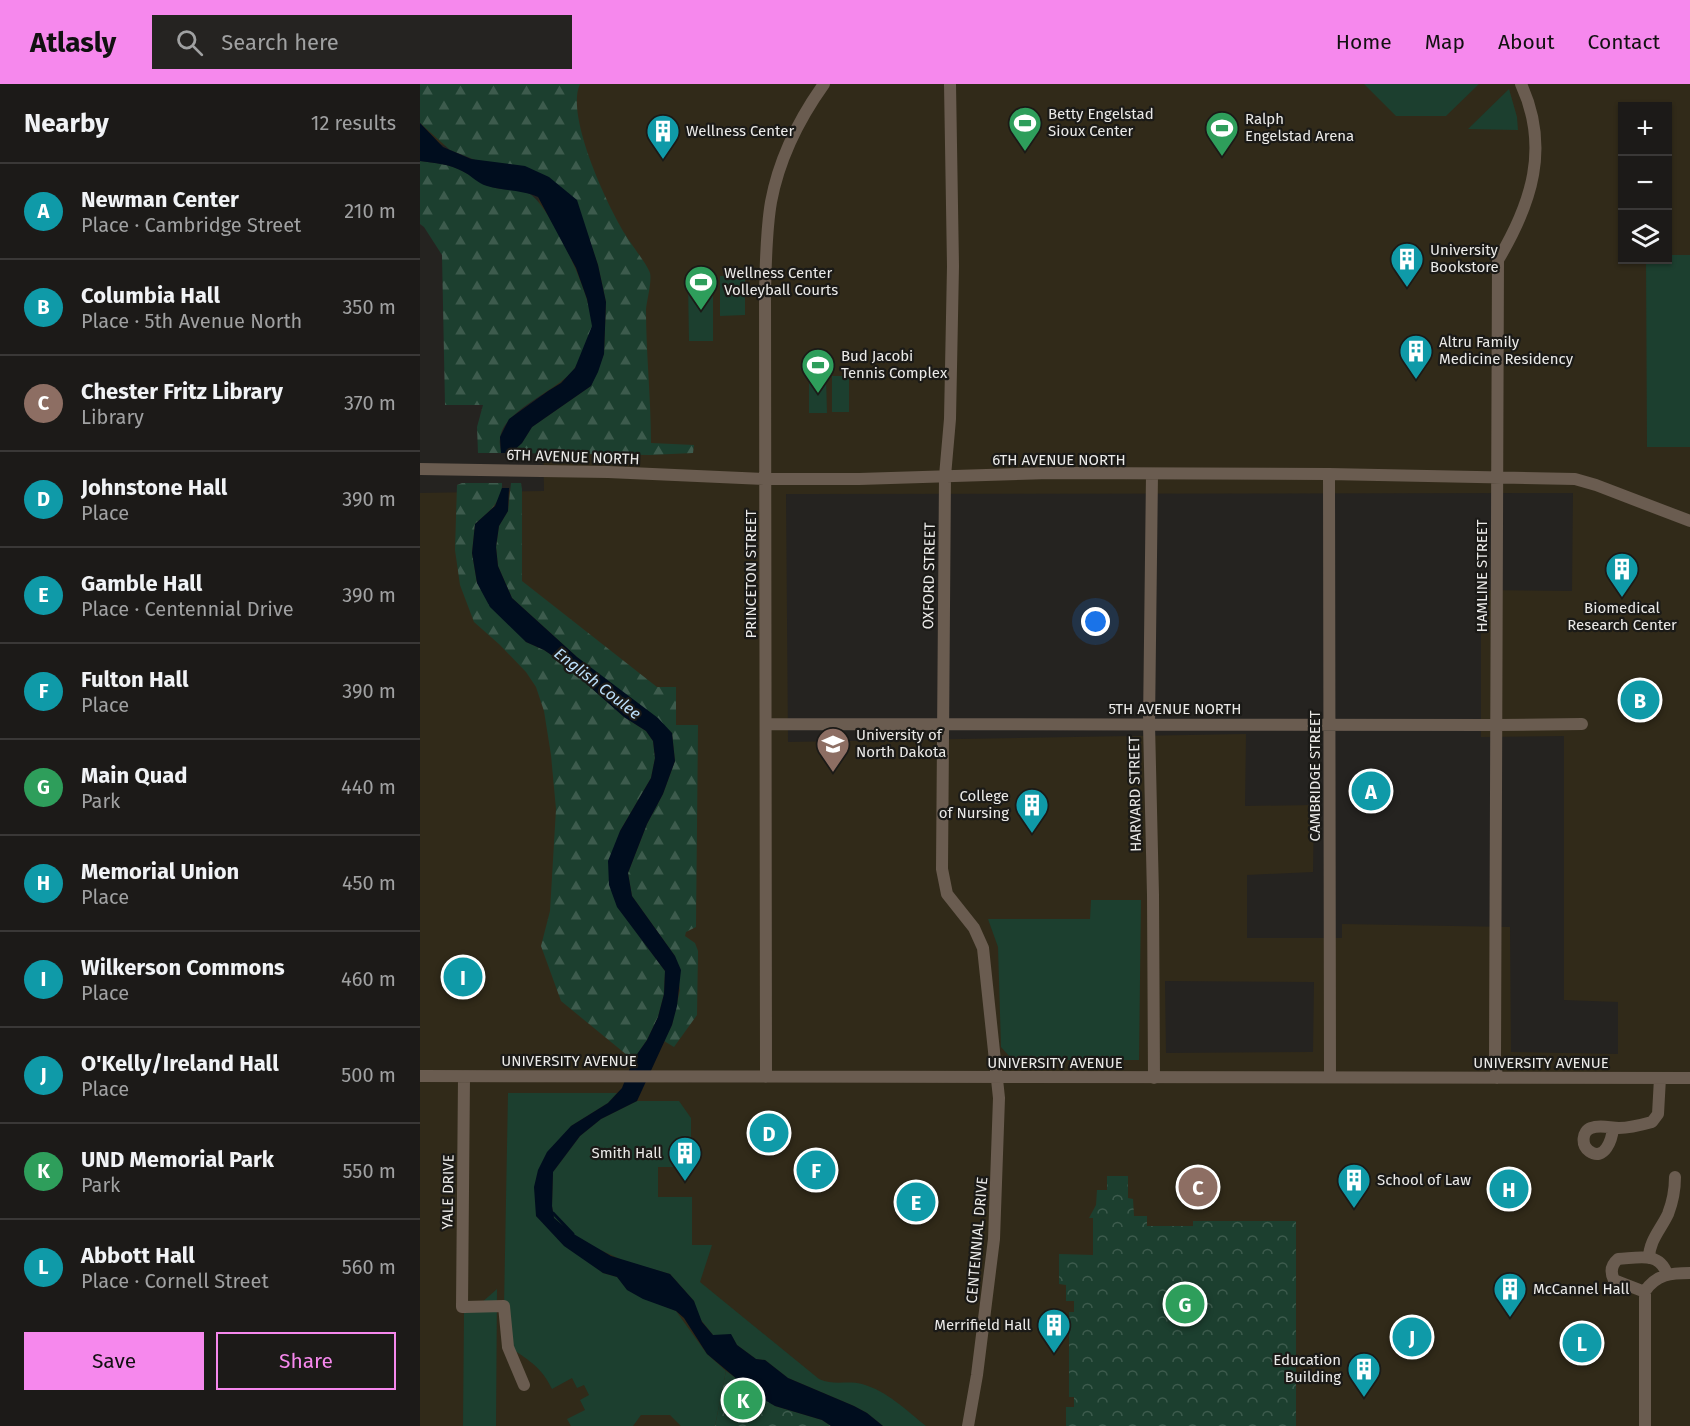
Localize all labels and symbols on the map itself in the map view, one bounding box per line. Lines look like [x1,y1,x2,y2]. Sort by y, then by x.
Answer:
sports icon: Betty Engelstad Sioux Center [1007,105,1043,152]
place label: Betty Engelstad Sioux Center [1048,105,1154,140]
sports icon: Ralph Engelstad Arena [1204,110,1240,157]
place label: Ralph Engelstad Arena [1245,110,1354,145]
building icon: Wellness Center [645,113,681,160]
place label: Wellness Center [686,122,794,140]
building icon: University Bookstore [1389,241,1425,288]
place label: University Bookstore [1430,241,1499,276]
sports icon: Wellness Center Volleyball Courts [683,264,719,311]
place label: Wellness Center Volleyball Courts [724,264,838,299]
building icon: Altru Family Medicine Residency [1398,333,1434,380]
place label: Altru Family Medicine Residency [1439,333,1574,368]
sports icon: Bud Jacobi Tennis Complex [800,347,836,394]
place label: Bud Jacobi Tennis Complex [841,347,948,382]
street label: 6TH AVENUE NORTH [506,446,640,468]
street label: 6TH AVENUE NORTH [992,451,1126,469]
street label: PRINCETON STREET [742,509,760,639]
street label: HAMLINE STREET [1473,519,1491,633]
street label: OXFORD STREET [919,522,939,630]
building icon: Biomedical Research Center [1604,551,1640,598]
place label: Biomedical Research Center [1567,599,1677,634]
your location [1081,607,1110,636]
water label: English Coulee [551,644,645,723]
pin: B [1620,678,1660,722]
street label: 5TH AVENUE NORTH [1108,700,1242,718]
street label: CAMBRIDGE STREET [1306,710,1324,841]
school or university icon: University of North Dakota [815,726,851,773]
place label: University of North Dakota [856,726,946,761]
street label: HARVARD STREET [1125,736,1145,852]
pin: A [1352,768,1390,814]
place label: College of Nursing [939,787,1009,822]
building icon: College of Nursing [1014,787,1050,834]
pin: I [444,954,483,1000]
street label: UNIVERSITY AVENUE [501,1052,637,1070]
street label: UNIVERSITY AVENUE [987,1054,1123,1072]
street label: UNIVERSITY AVENUE [1473,1054,1609,1072]
pin: D [750,1110,788,1156]
building icon: Smith Hall [667,1135,703,1182]
place label: Smith Hall [592,1144,663,1162]
pin: F [796,1148,836,1192]
street label: YALE DRIVE [438,1154,458,1230]
building icon: School of Law [1336,1162,1372,1209]
pin: C [1178,1164,1218,1210]
pin: H [1490,1166,1528,1212]
place label: School of Law [1377,1171,1471,1189]
street label: CENTENNIAL DRIVE [963,1176,991,1304]
pin: E [896,1180,936,1224]
building icon: McCannel Hall [1492,1271,1528,1318]
place label: McCannel Hall [1533,1280,1630,1298]
pin: G [1166,1282,1204,1326]
building icon: Merrifield Hall [1036,1307,1072,1354]
pin: J [1392,1314,1432,1360]
place label: Merrifield Hall [934,1316,1032,1334]
pin: L [1562,1320,1602,1366]
place label: Education Building [1273,1351,1341,1386]
building icon: Education Building [1346,1351,1382,1398]
pin: K [724,1378,762,1422]

